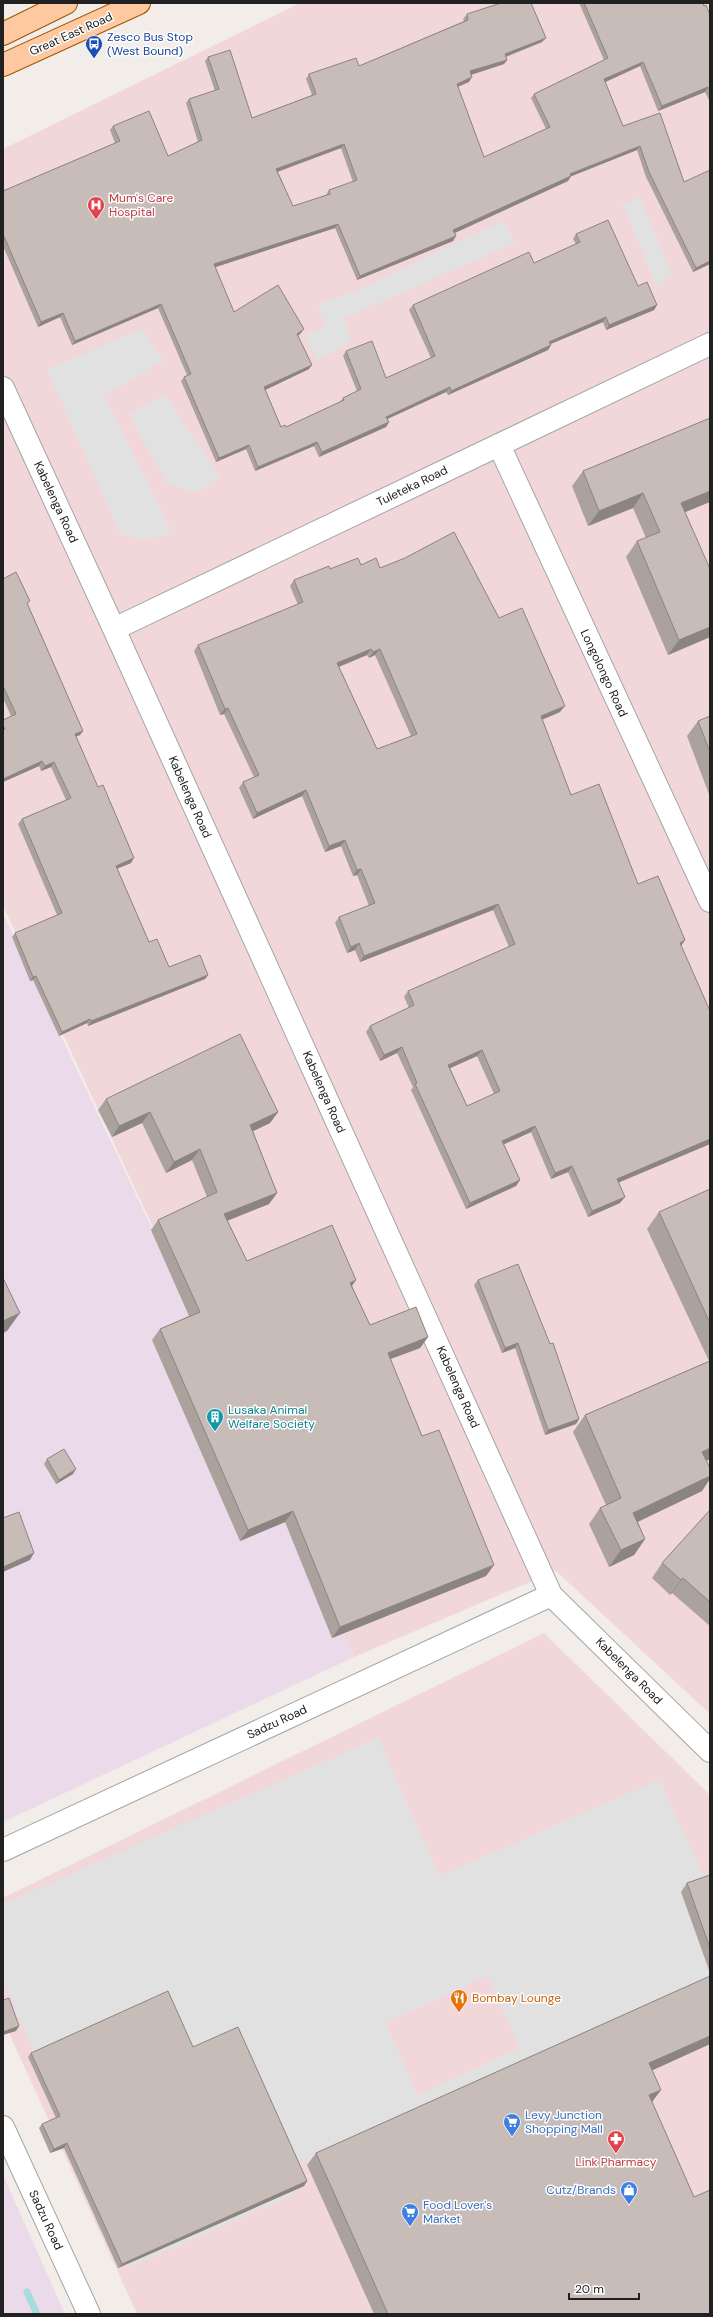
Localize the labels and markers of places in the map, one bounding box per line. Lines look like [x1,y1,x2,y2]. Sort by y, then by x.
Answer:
place label: Zesco Bus Stop (West Bound) [107,29,193,59]
bus stop icon: Zesco Bus Stop (West Bound) [84,34,104,59]
place label: Mum's Care Hospital [109,190,174,220]
hospital icon: Mum's Care Hospital [86,195,106,220]
place label: Lusaka Animal Welfare Society [228,1402,315,1432]
building icon: Lusaka Animal Welfare Society [205,1407,225,1432]
restaurant icon: Bombay Lounge [449,1988,469,2013]
place label: Bombay Lounge [472,1990,561,2006]
place label: Levy Junction Shopping Mall [525,2107,603,2137]
supermarket icon: Levy Junction Shopping Mall [502,2112,522,2137]
pharmacy icon: Link Pharmacy [606,2129,626,2154]
place label: Link Pharmacy [576,2154,657,2170]
shop icon: Cutz/Brands [619,2180,639,2205]
place label: Cutz/Brands [546,2182,616,2198]
place label: Food Lover's Market [423,2197,492,2227]
supermarket icon: Food Lover's Market [400,2202,420,2227]

